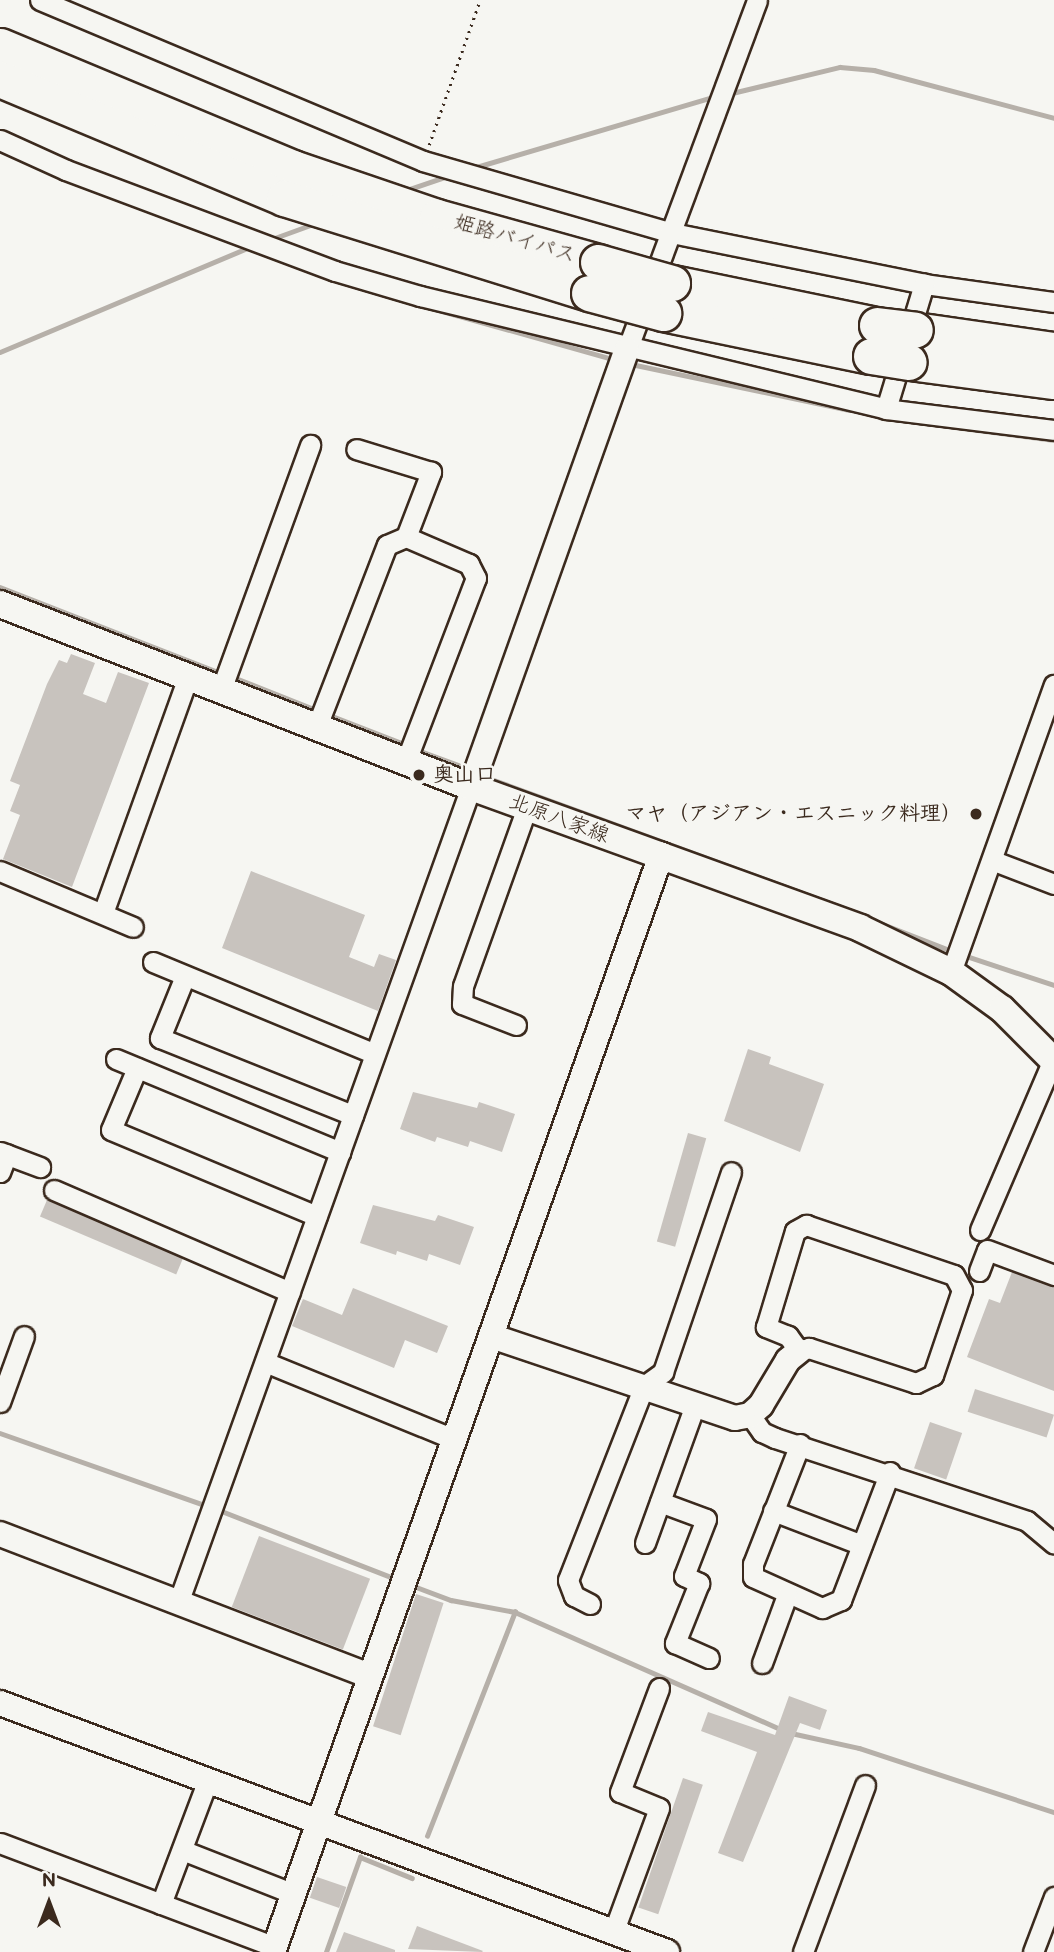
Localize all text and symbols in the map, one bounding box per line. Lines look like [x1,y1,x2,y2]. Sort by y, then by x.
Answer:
street label: 姫路バイパス [451,210,579,268]
place label: 奥山口 [433,762,496,788]
marker: 奥山口 [411,767,427,783]
street label: 北原八家線 [505,789,613,849]
place label: マヤ（アジアン・エスニック料理） [626,801,962,827]
marker: マヤ（アジアン・エスニック料理） [968,806,984,822]
north arrow [14,1868,84,1938]
text: N [42,1870,56,1893]

